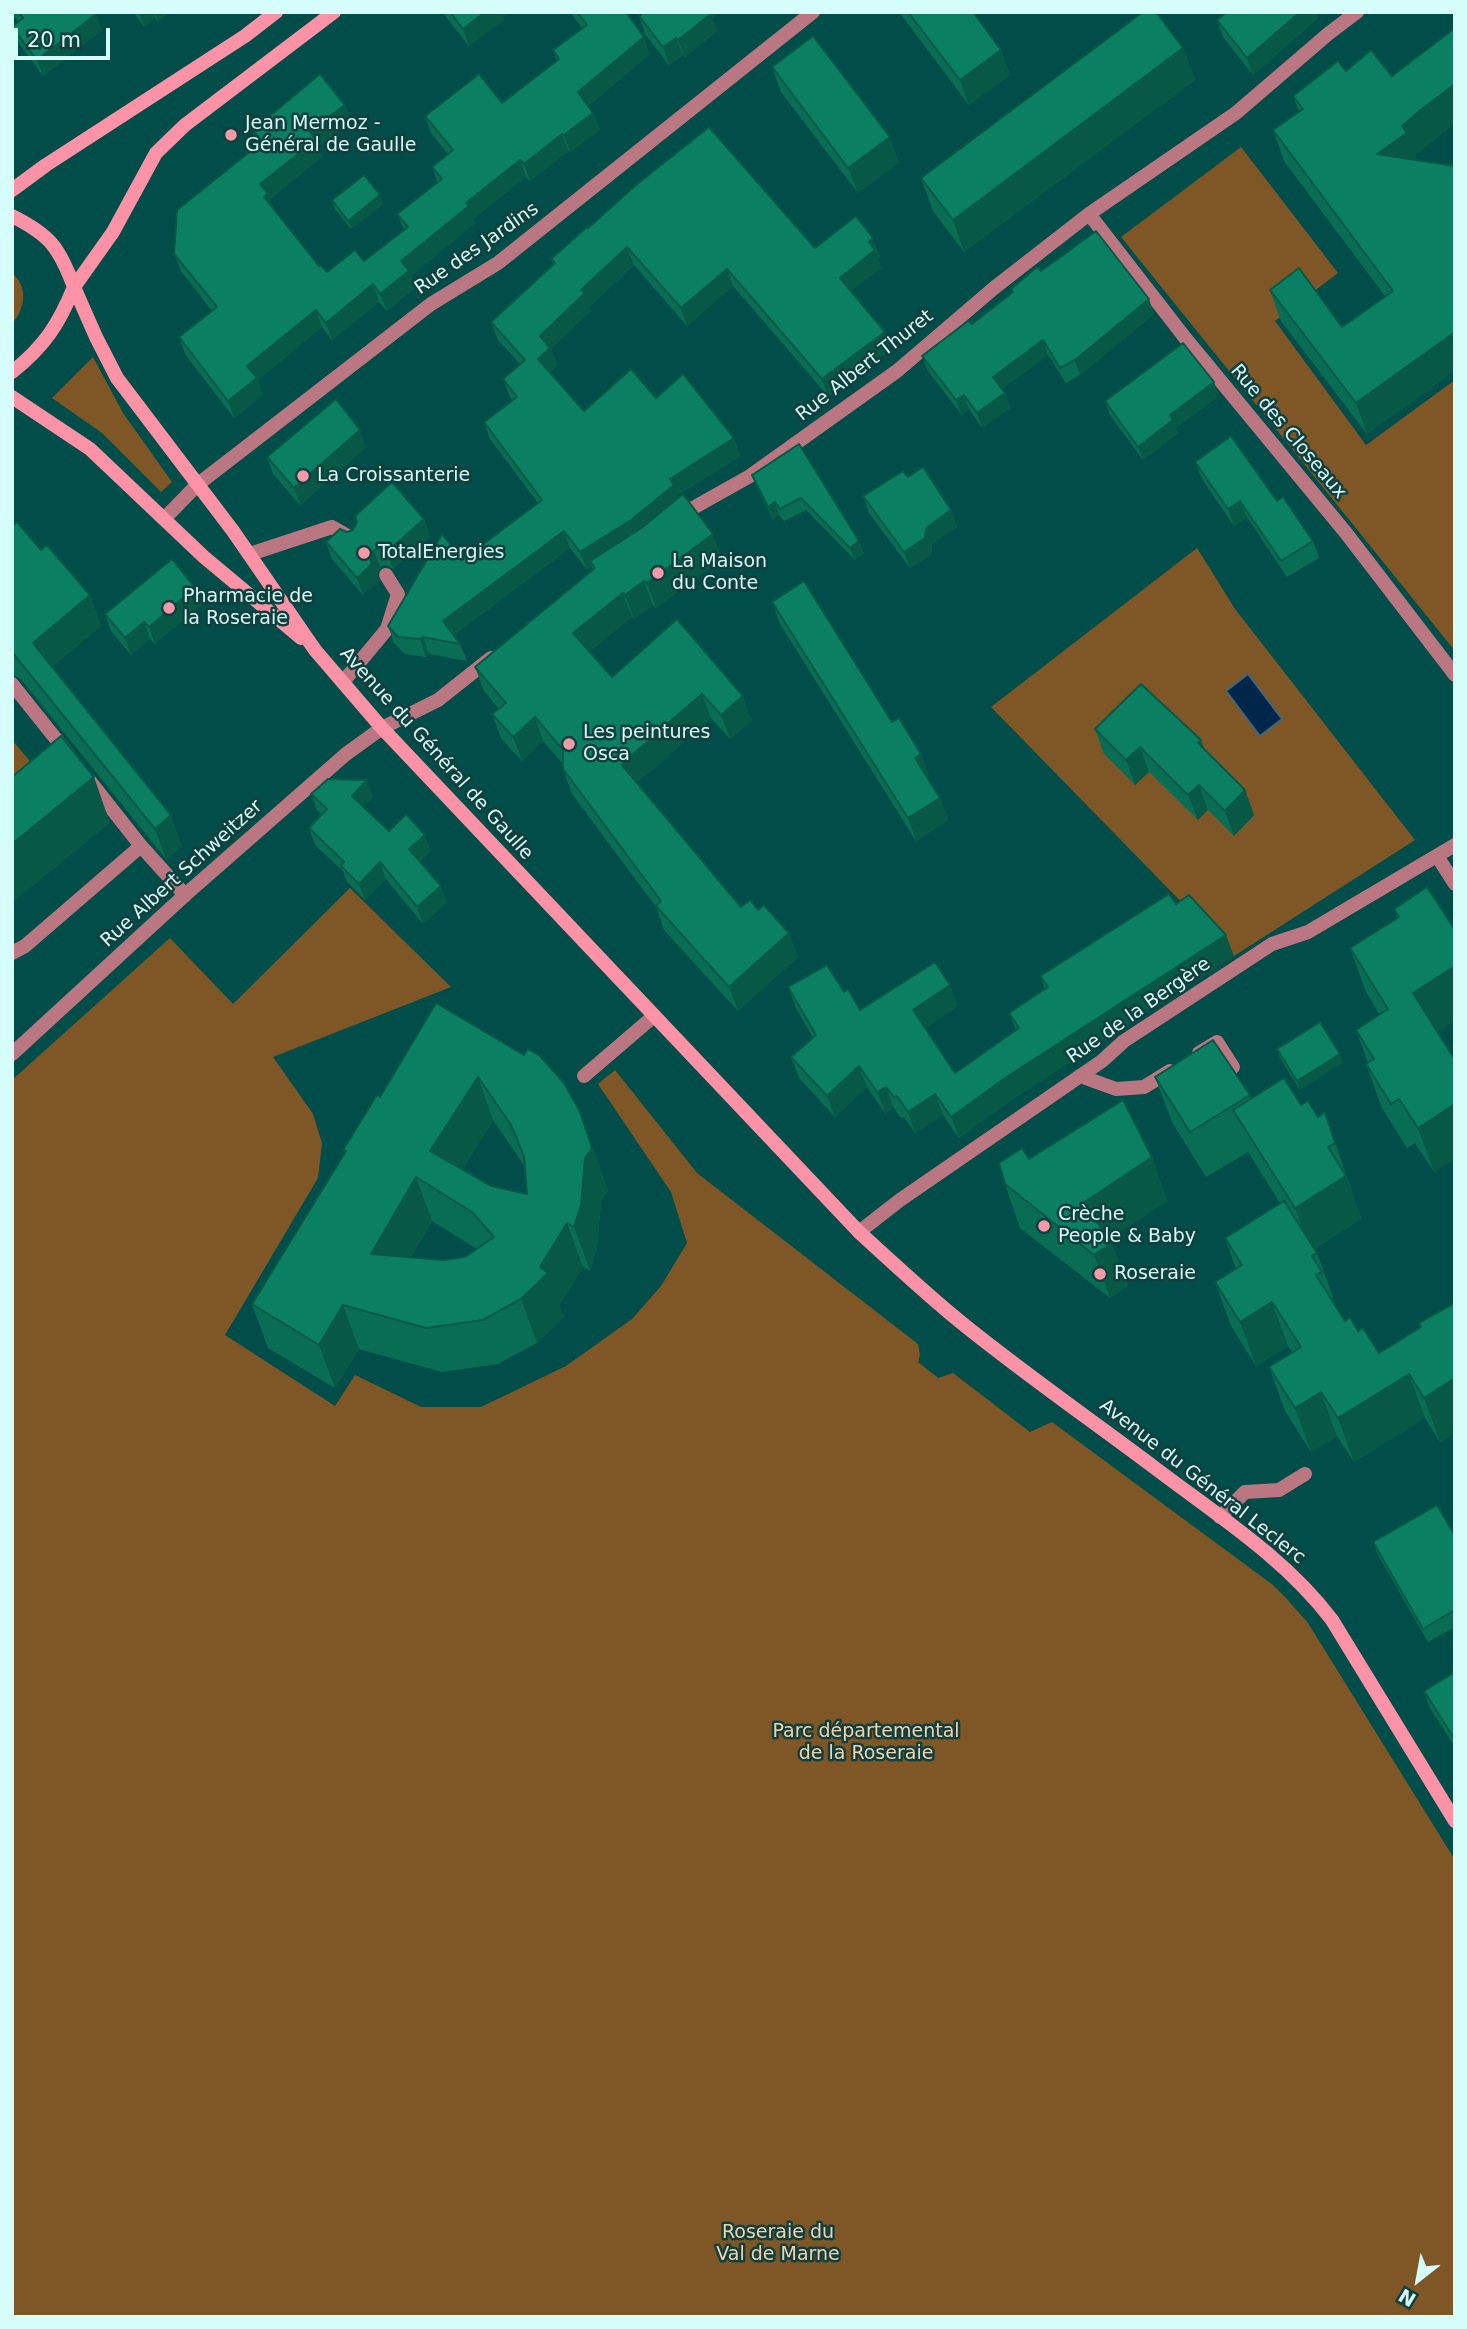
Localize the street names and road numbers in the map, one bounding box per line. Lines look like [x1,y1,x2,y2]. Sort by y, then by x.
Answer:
street label: Rue des Jardins [411,198,543,300]
street label: Rue Albert Thuret [792,305,938,427]
street label: Rue des Closeaux [1225,360,1351,504]
street label: Avenue du Général de Gaulle [334,643,538,865]
street label: Rue Albert Schweitzer [97,795,267,953]
street label: Rue de la Bergère [1063,953,1215,1069]
street label: Avenue du Général Leclerc [1095,1395,1309,1569]

